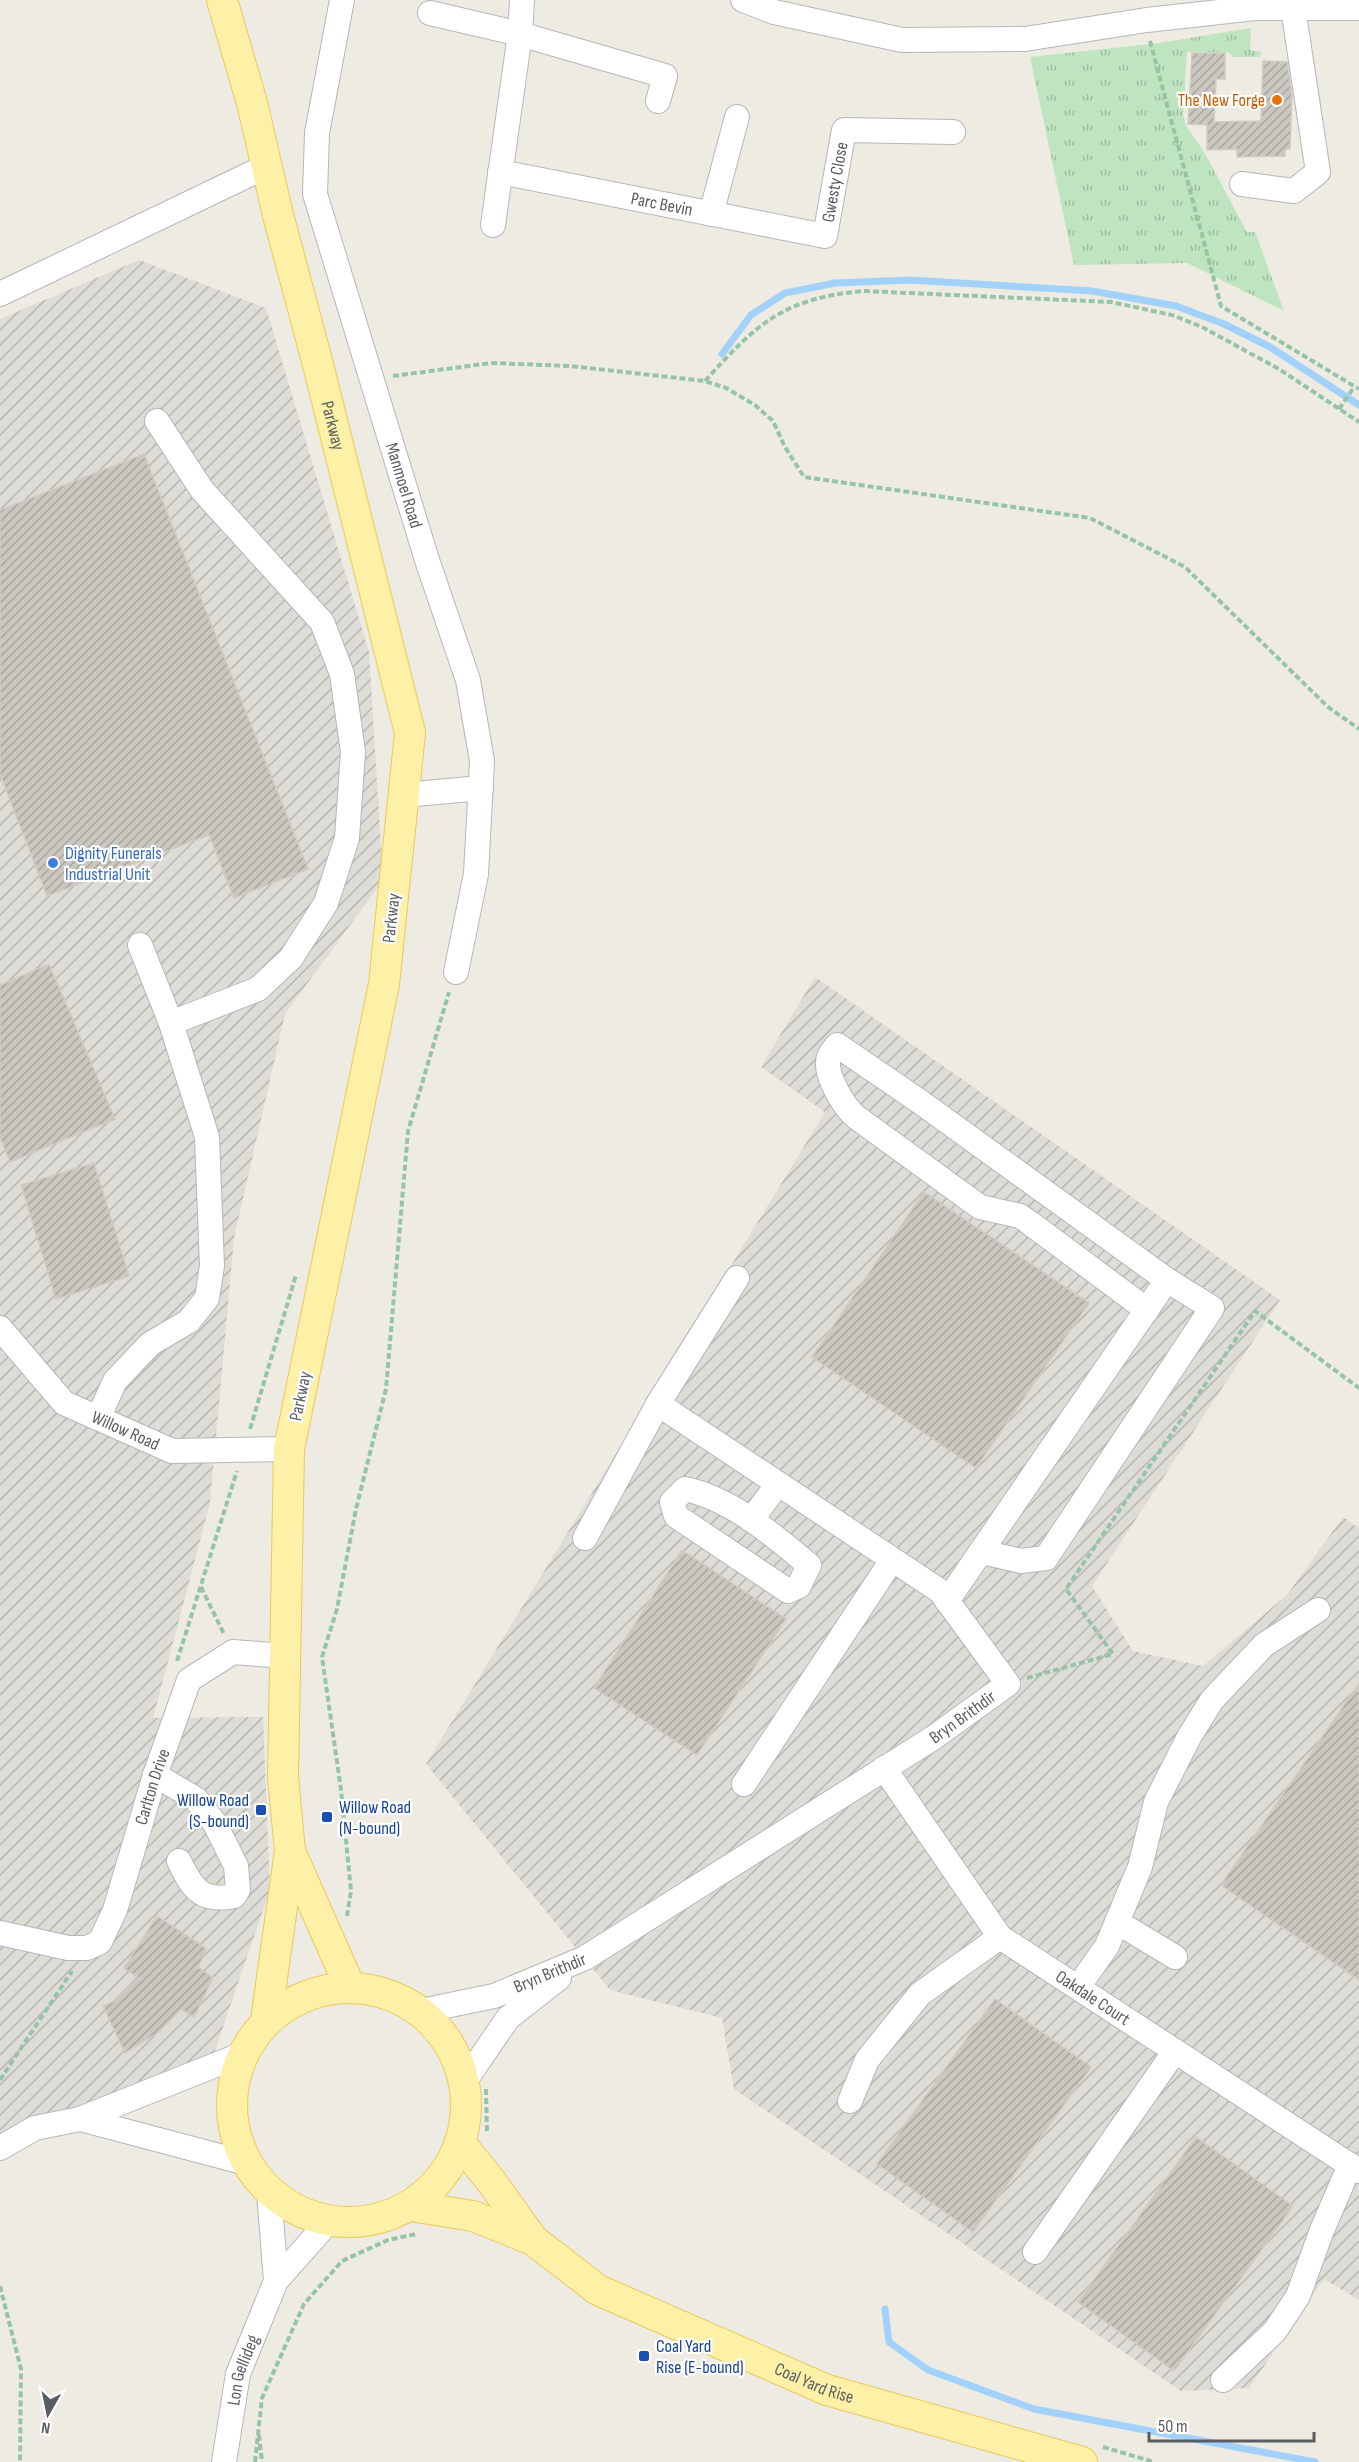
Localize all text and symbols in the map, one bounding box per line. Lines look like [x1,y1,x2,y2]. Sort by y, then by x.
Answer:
place label: The New Forge [1178,90,1265,111]
marker: The New Forge [1270,93,1284,107]
street label: Gwesty Close [818,140,853,224]
street label: Parc Bevin [629,188,694,221]
street label: Parkway [316,399,349,453]
street label: Manmoel Road [381,440,427,531]
place label: Dignity Funerals Industrial Unit [65,843,162,885]
marker: Dignity Funerals Industrial Unit [46,856,60,870]
street label: Parkway [378,892,405,944]
street label: Parkway [285,1369,316,1423]
street label: Willow Road [88,1407,163,1455]
street label: Bryn Brithdir [925,1686,1000,1748]
street label: Carlton Drive [131,1746,175,1828]
place label: Willow Road (S-bound) [177,1790,249,1832]
place label: Willow Road (N-bound) [339,1797,411,1839]
marker: Willow Road (S-bound) [254,1803,268,1817]
marker: Willow Road (N-bound) [320,1810,334,1824]
street label: Bryn Brithdir [511,1949,589,1998]
street label: Oakdale Court [1052,1966,1134,2030]
street label: Lon Gellideg [223,2332,264,2407]
place label: Coal Yard Rise (E-bound) [656,2336,744,2378]
marker: Coal Yard Rise (E-bound) [637,2349,651,2363]
street label: Coal Yard Rise [771,2358,856,2408]
north arrow [18,2384,78,2444]
scale bar [1149,2405,1314,2443]
text: 50 m [1158,2416,1188,2437]
text: N [40,2417,52,2437]

